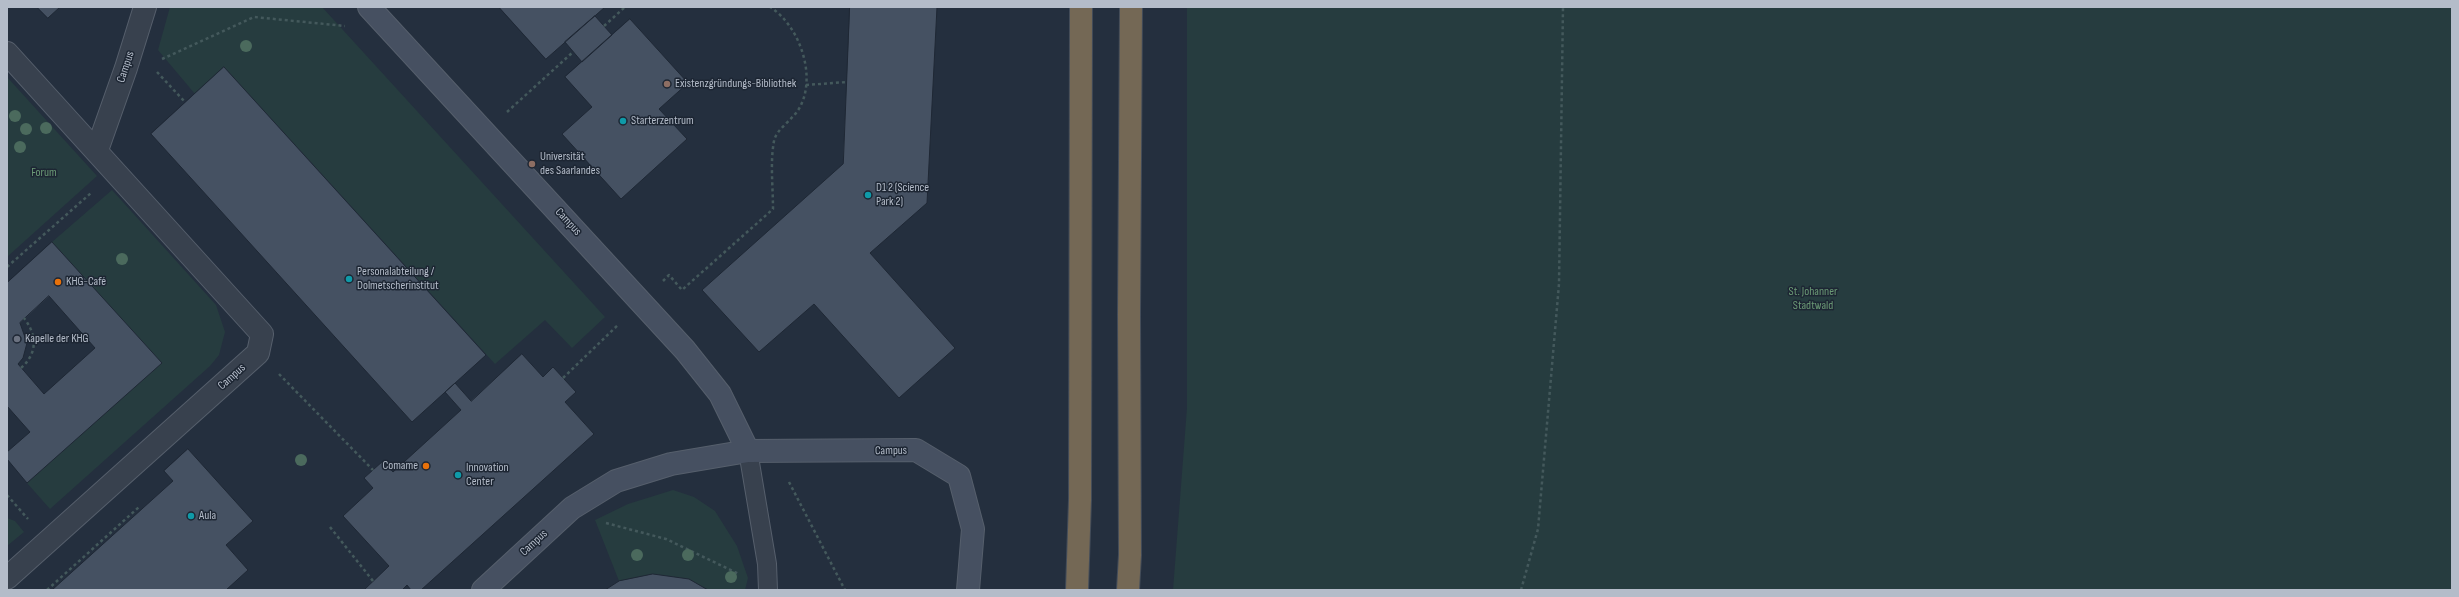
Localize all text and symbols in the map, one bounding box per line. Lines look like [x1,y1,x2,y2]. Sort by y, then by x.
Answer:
street label: Campus [114,49,138,85]
place label: Existenzgründungs-Bibliothek [675,77,796,91]
marker: Existenzgründungs-Bibliothek [662,79,672,89]
place label: Starterzentrum [631,114,694,128]
marker: Starterzentrum [618,116,628,126]
place label: Universität des Saarlandes [540,150,600,178]
marker: Universität des Saarlandes [527,159,537,169]
park label: Forum [31,166,57,180]
place label: D1 2 (Science Park 2) [876,181,929,209]
marker: D1 2 (Science Park 2) [863,190,873,200]
street label: Campus [552,205,584,239]
place label: Personalabteilung / Dolmetscherinstitut [357,265,439,293]
marker: Personalabteilung / Dolmetscherinstitut [344,274,354,284]
place label: KHG-Café [66,275,106,289]
marker: KHG-Café [53,277,63,287]
park label: St. Johanner Stadtwald [1789,285,1837,313]
place label: Kapelle der KHG [25,332,89,346]
marker: Kapelle der KHG [12,334,22,344]
street label: Campus [215,361,249,393]
street label: Campus [875,444,907,458]
place label: Comame [382,459,418,473]
marker: Comame [421,461,431,471]
place label: Innovation Center [466,461,509,489]
marker: Innovation Center [453,470,463,480]
place label: Aula [199,509,216,523]
marker: Aula [186,511,196,521]
street label: Campus [517,527,551,559]

